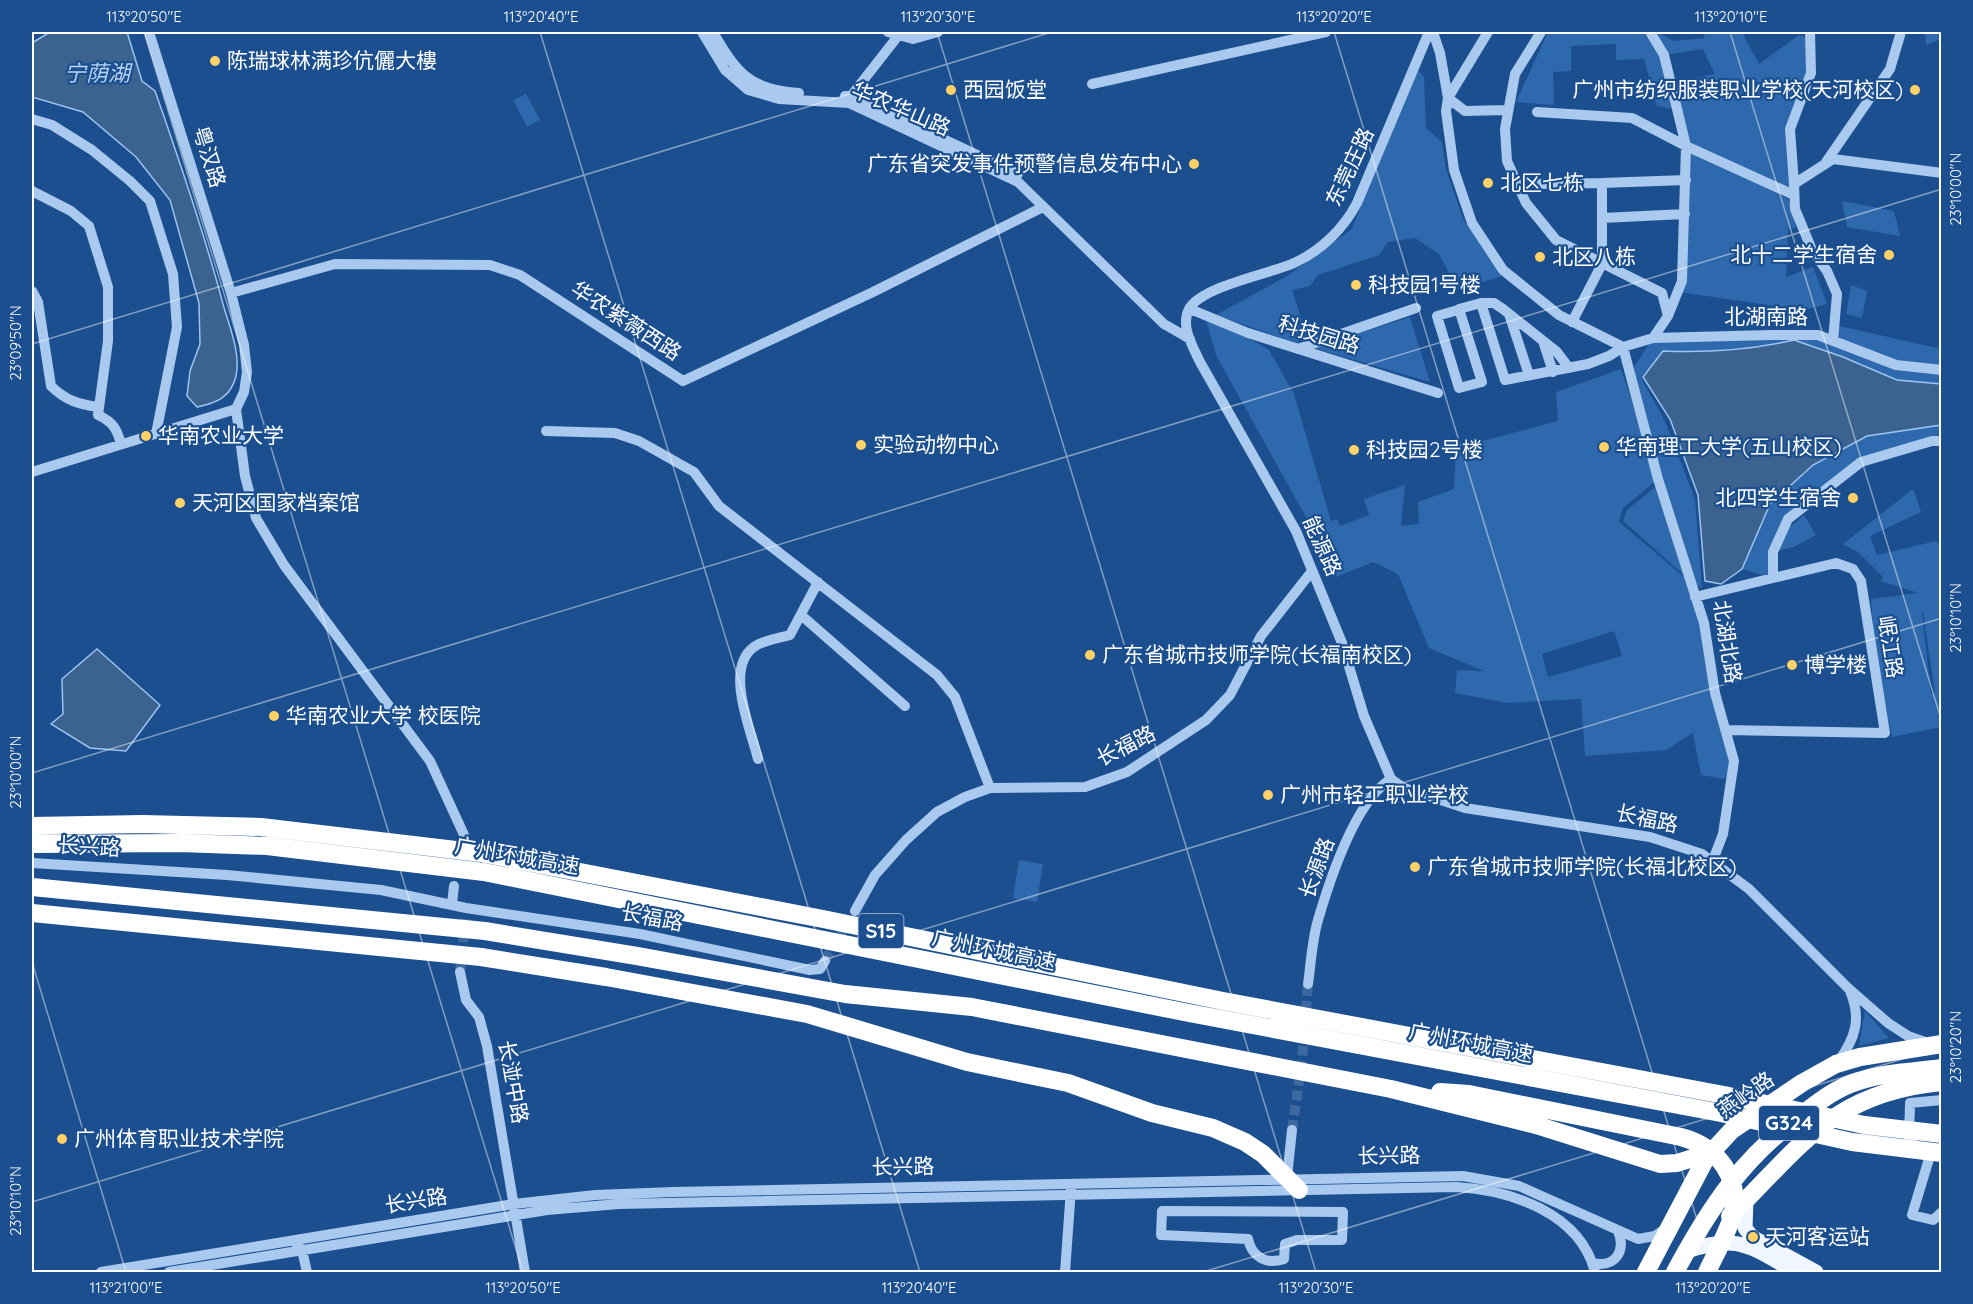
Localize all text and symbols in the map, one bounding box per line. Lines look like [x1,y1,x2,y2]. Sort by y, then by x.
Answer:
text: 113°20'50"E [106,7,182,26]
text: 113°20'40"E [503,7,579,26]
text: 113°20'30"E [900,7,976,26]
text: 113°20'20"E [1296,7,1372,26]
text: 113°20'10"E [1695,7,1767,26]
place label: 陈瑞球林满珍伉儷大樓 [227,47,437,73]
marker: 陈瑞球林满珍伉儷大樓 [208,54,222,68]
water label: 宁荫湖 [64,59,133,87]
street label: 华农华山路 [848,76,955,141]
place label: 西园饭堂 [963,76,1047,102]
place label: 广州市纺织服装职业学校(天河校区) [1572,76,1903,102]
marker: 西园饭堂 [944,83,958,97]
marker: 广州市纺织服装职业学校(天河校区) [1908,83,1922,97]
street label: 粤汉路 [188,123,232,191]
street label: 东莞庄路 [1320,123,1379,210]
place label: 广东省突发事件预警信息发布中心 [867,150,1182,176]
text: 23°10'00"N [1946,152,1965,226]
marker: 广东省突发事件预警信息发布中心 [1187,157,1201,171]
place label: 北区七栋 [1500,169,1584,195]
marker: 北区七栋 [1481,176,1495,190]
place label: 北十二学生宿舍 [1730,241,1877,267]
place label: 北区八栋 [1552,243,1636,269]
marker: 北十二学生宿舍 [1882,248,1896,262]
marker: 北区八栋 [1533,250,1547,264]
place label: 科技园1号楼 [1368,271,1481,297]
street label: 华农紫薇西路 [567,275,686,365]
marker: 科技园1号楼 [1349,278,1363,292]
street label: 北湖南路 [1724,303,1808,329]
text: 23°09'50"N [6,305,25,381]
street label: 科技园路 [1275,309,1363,359]
place label: 华南农业大学 [158,422,284,448]
marker: 华南农业大学 [139,429,153,443]
place label: 实验动物中心 [873,431,999,457]
place label: 华南理工大学(五山校区) [1616,433,1842,459]
place label: 科技园2号楼 [1366,436,1483,462]
marker: 实验动物中心 [854,438,868,452]
marker: 华南理工大学(五山校区) [1597,440,1611,454]
marker: 科技园2号楼 [1347,443,1361,457]
place label: 北四学生宿舍 [1715,484,1841,510]
place label: 天河区国家档案馆 [192,489,360,515]
marker: 北四学生宿舍 [1846,491,1860,505]
marker: 天河区国家档案馆 [173,496,187,510]
street label: 能源路 [1298,512,1348,580]
text: 23°10'10"N [1946,583,1965,653]
street label: 北湖北路 [1709,598,1747,685]
street label: 岷江路 [1873,614,1909,680]
place label: 广东省城市技师学院(长福南校区) [1102,641,1412,667]
marker: 广东省城市技师学院(长福南校区) [1083,648,1097,662]
place label: 博学楼 [1804,651,1867,677]
marker: 博学楼 [1785,658,1799,672]
place label: 华南农业大学 校医院 [286,702,481,728]
marker: 华南农业大学 校医院 [267,709,281,723]
street label: 长福路 [1092,719,1160,771]
text: 23°10'00"N [6,735,25,809]
place label: 广州市轻工职业学校 [1280,781,1469,807]
marker: 广州市轻工职业学校 [1261,788,1275,802]
street label: 长福路 [1614,799,1681,837]
street label: 长兴路 [57,831,121,861]
street label: 广州环城高速 [453,831,581,879]
street label: 长源路 [1293,834,1339,902]
place label: 广东省城市技师学院(长福北校区) [1427,853,1737,879]
marker: 广东省城市技师学院(长福北校区) [1408,860,1422,874]
street label: 长福路 [619,898,686,936]
road number: S15 [858,914,904,948]
street label: 广州环城高速 [930,923,1059,975]
text: 23°10'20"N [1946,1011,1965,1083]
street label: 广州环城高速 [1407,1017,1536,1067]
street label: 长湴中路 [494,1038,534,1125]
street label: 燕岭路 [1712,1065,1779,1123]
road number: G324 [1759,1106,1819,1140]
place label: 广州体育职业技术学院 [74,1125,284,1151]
marker: 广州体育职业技术学院 [55,1132,69,1146]
street label: 长兴路 [1357,1141,1421,1169]
street label: 长兴路 [871,1152,935,1180]
text: 23°10'10"N [6,1166,25,1236]
street label: 长兴路 [383,1182,449,1218]
place label: 天河客运站 [1765,1223,1870,1249]
marker: 天河客运站 [1746,1230,1760,1244]
text: 113°21'00"E [90,1278,162,1297]
text: 113°20'50"E [485,1278,561,1297]
text: 113°20'40"E [881,1278,957,1297]
text: 113°20'30"E [1278,1278,1354,1297]
text: 113°20'20"E [1675,1278,1751,1297]

